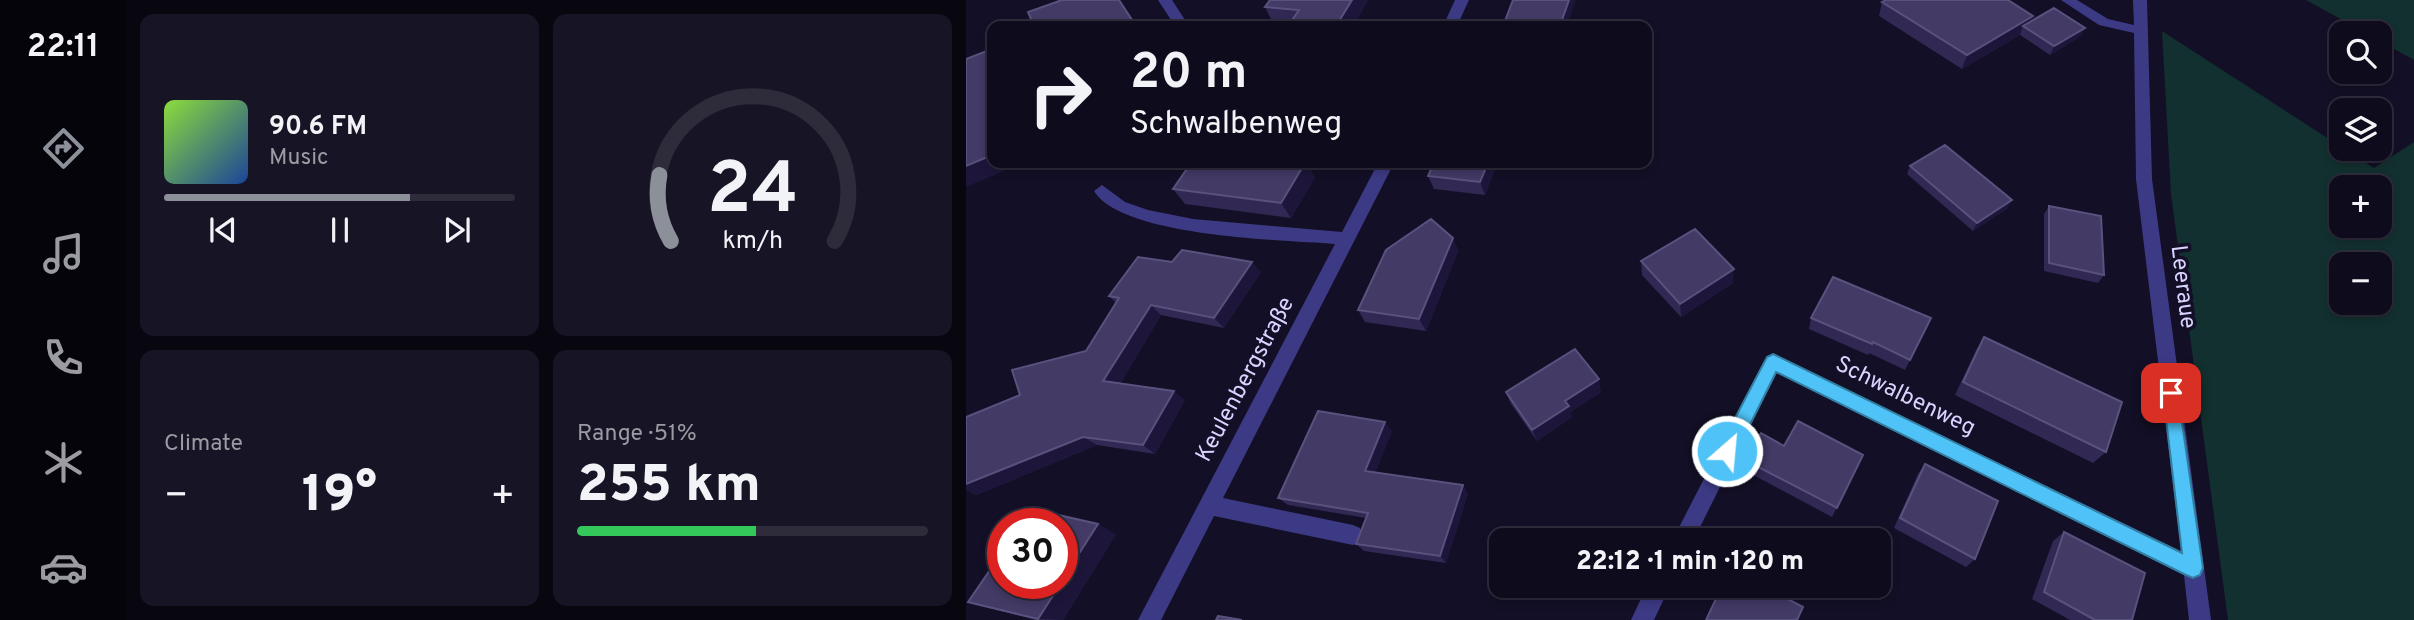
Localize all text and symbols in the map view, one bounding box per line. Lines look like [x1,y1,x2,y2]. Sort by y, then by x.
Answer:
map controls [2329,21,2392,315]
button: search [2329,21,2392,84]
text: 22:11 [27,28,99,68]
text: 20 m [1130,44,1247,106]
icon: right [1015,49,1106,140]
button: layers [2329,98,2392,161]
text: Schwalbenweg [1130,105,1342,145]
text: 90.6 FM [269,111,367,144]
icon: directions [39,124,88,173]
text: Music [269,144,329,173]
text: 24 [707,147,798,239]
button: + [2329,175,2392,238]
icon: previous [204,211,242,249]
icon: pause [321,211,359,249]
icon: next [438,211,476,249]
text: km/h [722,226,783,258]
icon: music [39,229,88,278]
street label: Leeraue [2162,244,2202,330]
button: − [2329,252,2392,315]
street label: Keulenbergstraße [1190,293,1302,467]
icon: phone [39,333,88,382]
street label: Schwalbenweg [1830,351,1980,443]
pin [2141,363,2201,423]
icon: arrive [2152,374,2190,412]
position arrow [1690,414,1764,488]
text: Range · 51% [577,420,697,449]
text: Climate [164,430,243,459]
icon: climate [39,438,88,487]
text: 255 km [577,454,761,520]
text: 19° [302,464,377,530]
text: − [164,473,189,522]
text: + [490,473,515,522]
speed limit sign: 30 [987,508,1078,599]
icon: car [39,543,88,592]
text: 22:12 · 1 min · 120 m [1576,546,1804,579]

